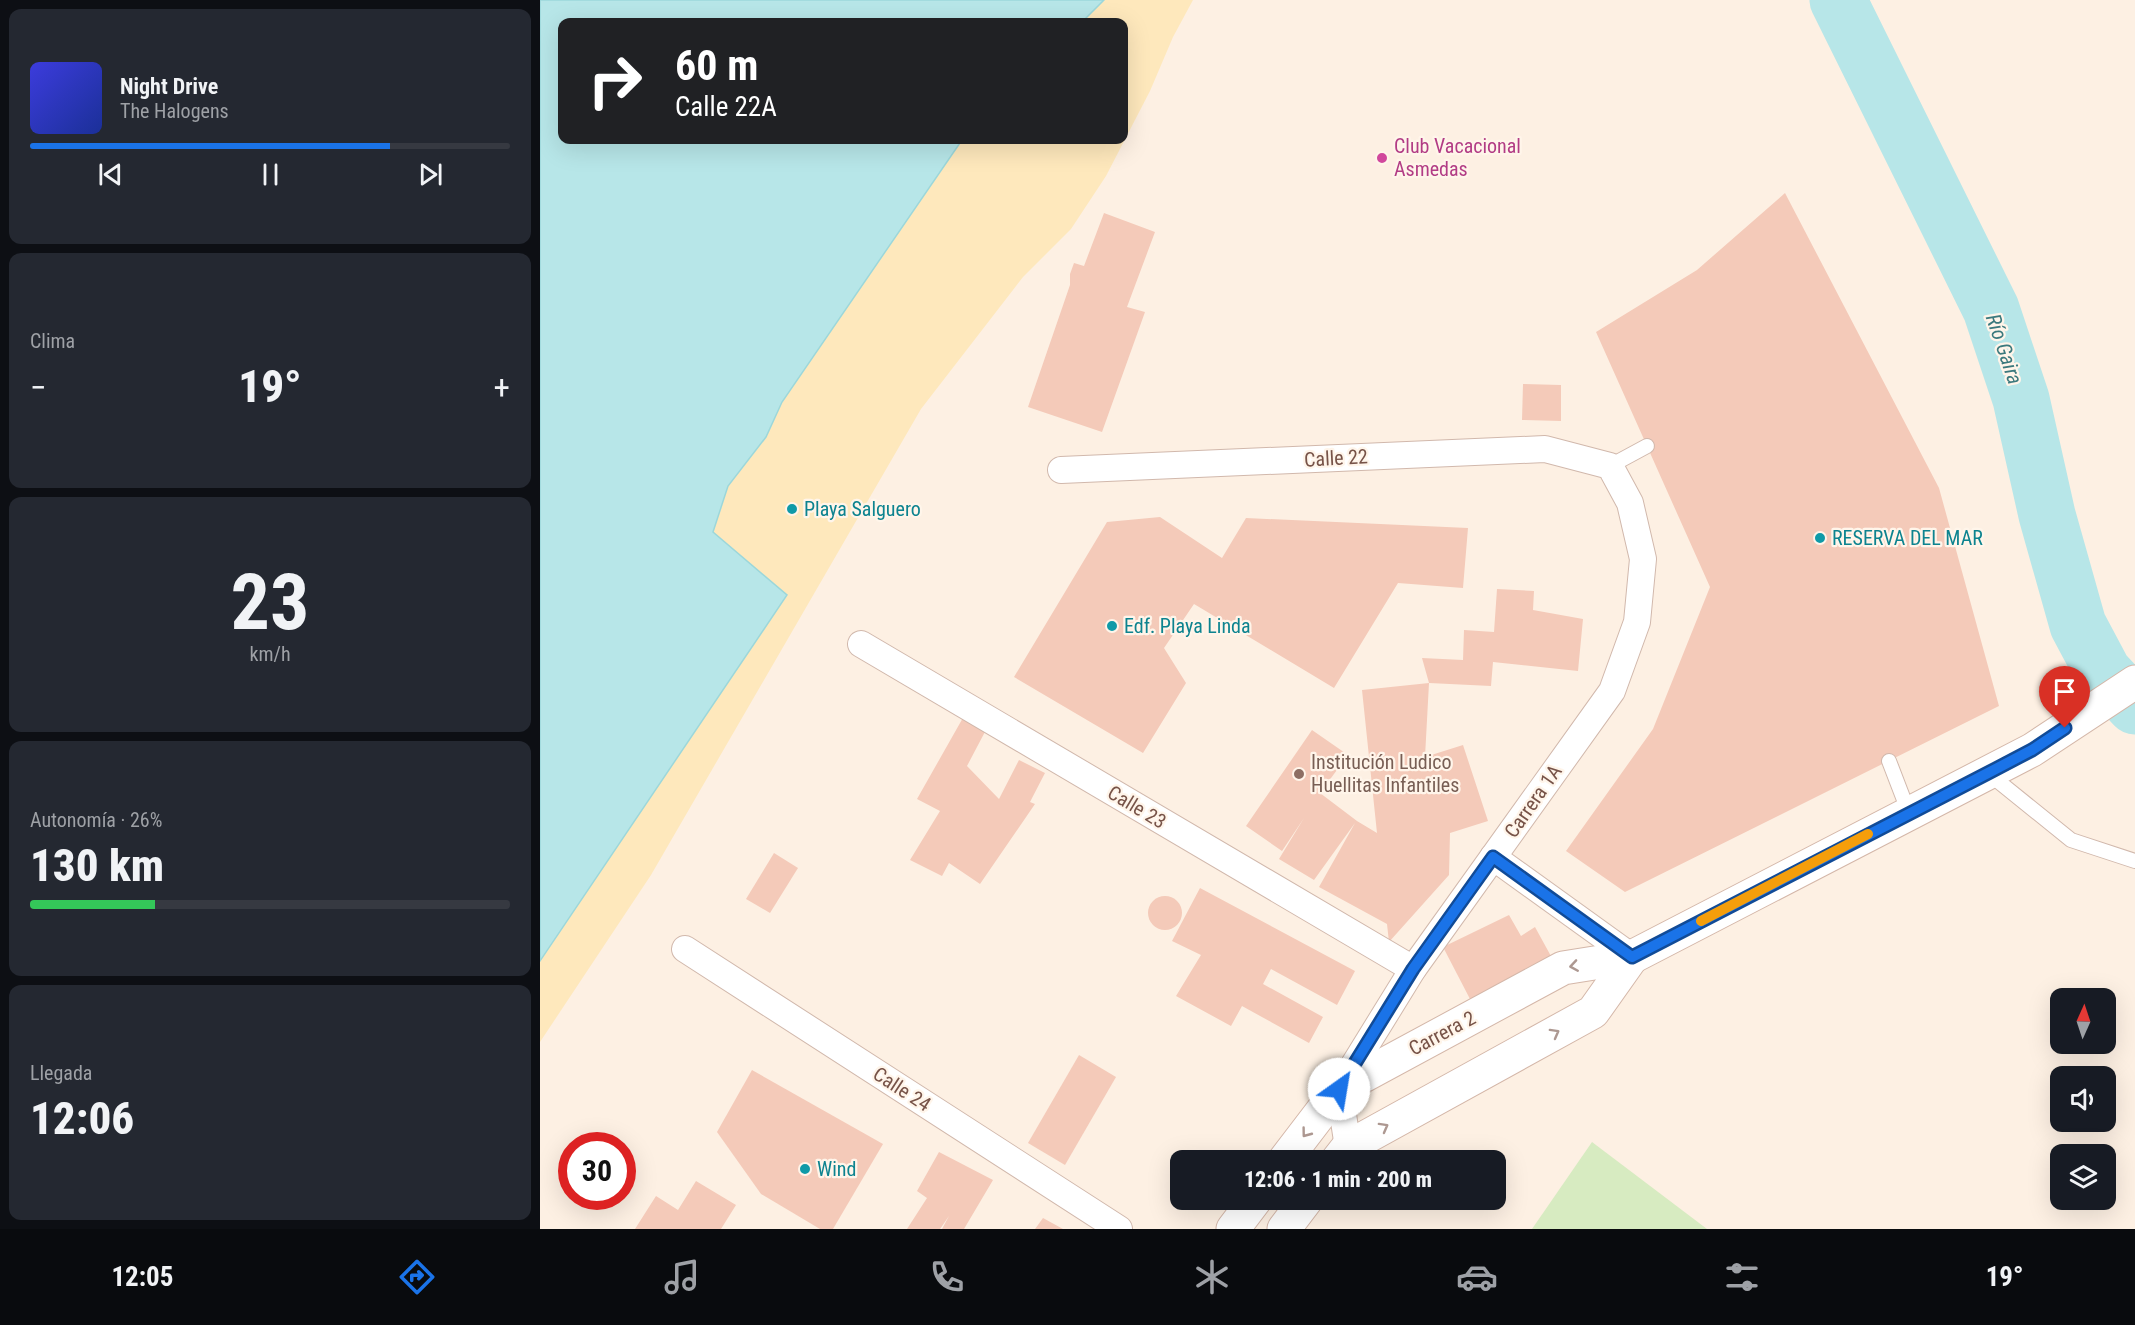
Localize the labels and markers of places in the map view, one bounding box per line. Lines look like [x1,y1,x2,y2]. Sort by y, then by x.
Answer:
place label: Club Vacacional Asmedas [1394,134,1521,181]
marker: Club Vacacional Asmedas [1375,151,1389,165]
place label: Playa Salguero [804,497,921,521]
marker: Playa Salguero [785,502,799,516]
place label: RESERVA DEL MAR [1832,526,1983,550]
marker: RESERVA DEL MAR [1813,531,1827,545]
place label: Edf. Playa Linda [1124,614,1251,638]
marker: Edf. Playa Linda [1105,619,1119,633]
pin [2039,666,2090,728]
place label: Institución Ludico Huellitas Infantiles [1311,750,1459,797]
marker: Institución Ludico Huellitas Infantiles [1292,767,1306,781]
place label: Wind [817,1157,856,1181]
marker: Wind [798,1162,812,1176]

